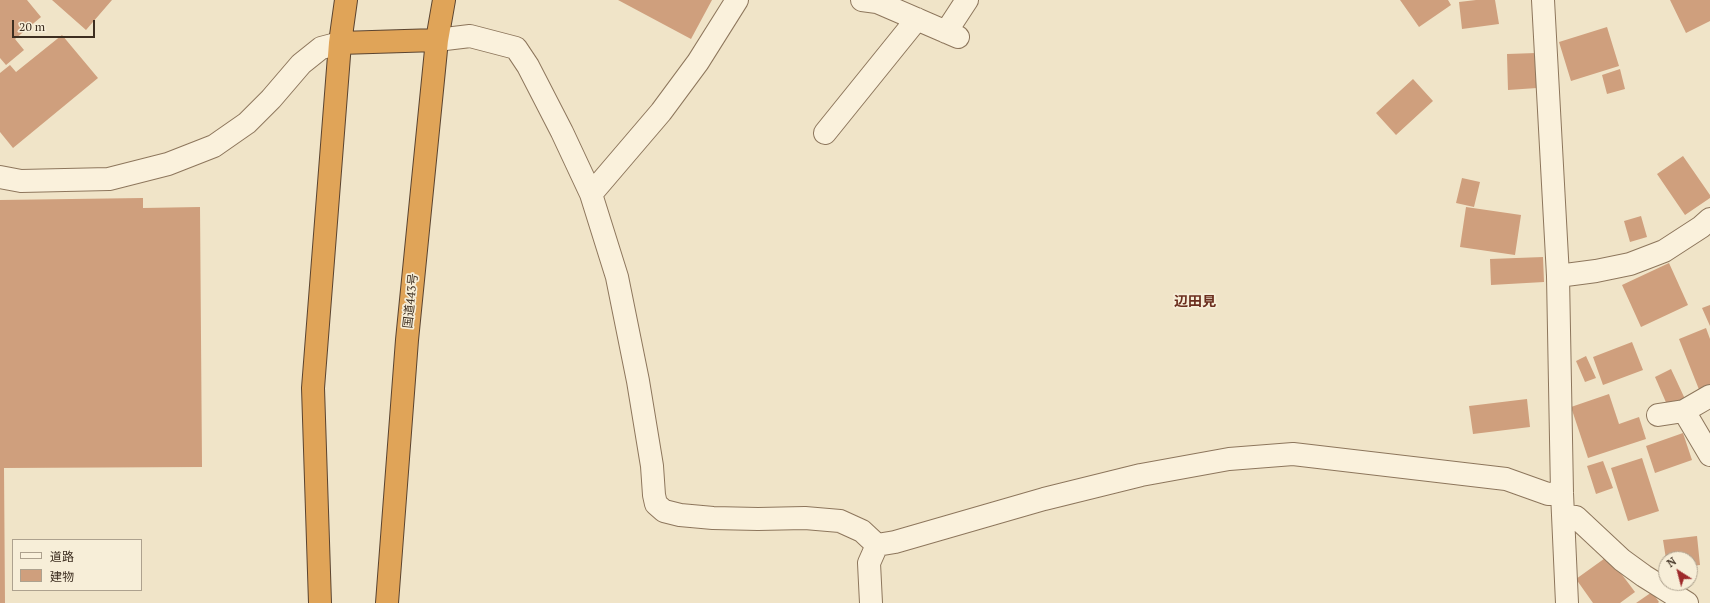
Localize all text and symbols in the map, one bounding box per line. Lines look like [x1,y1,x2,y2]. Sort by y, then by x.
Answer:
scale bar [14,12,97,38]
text: 20 m [19,19,45,34]
street label: 国道443号 [401,273,421,329]
district label: 辺田見 [1174,294,1216,310]
legend [12,539,142,591]
text: 道路 [50,549,74,564]
north arrow [1658,551,1698,591]
text: N [1664,554,1679,570]
text: 建物 [50,569,74,584]

